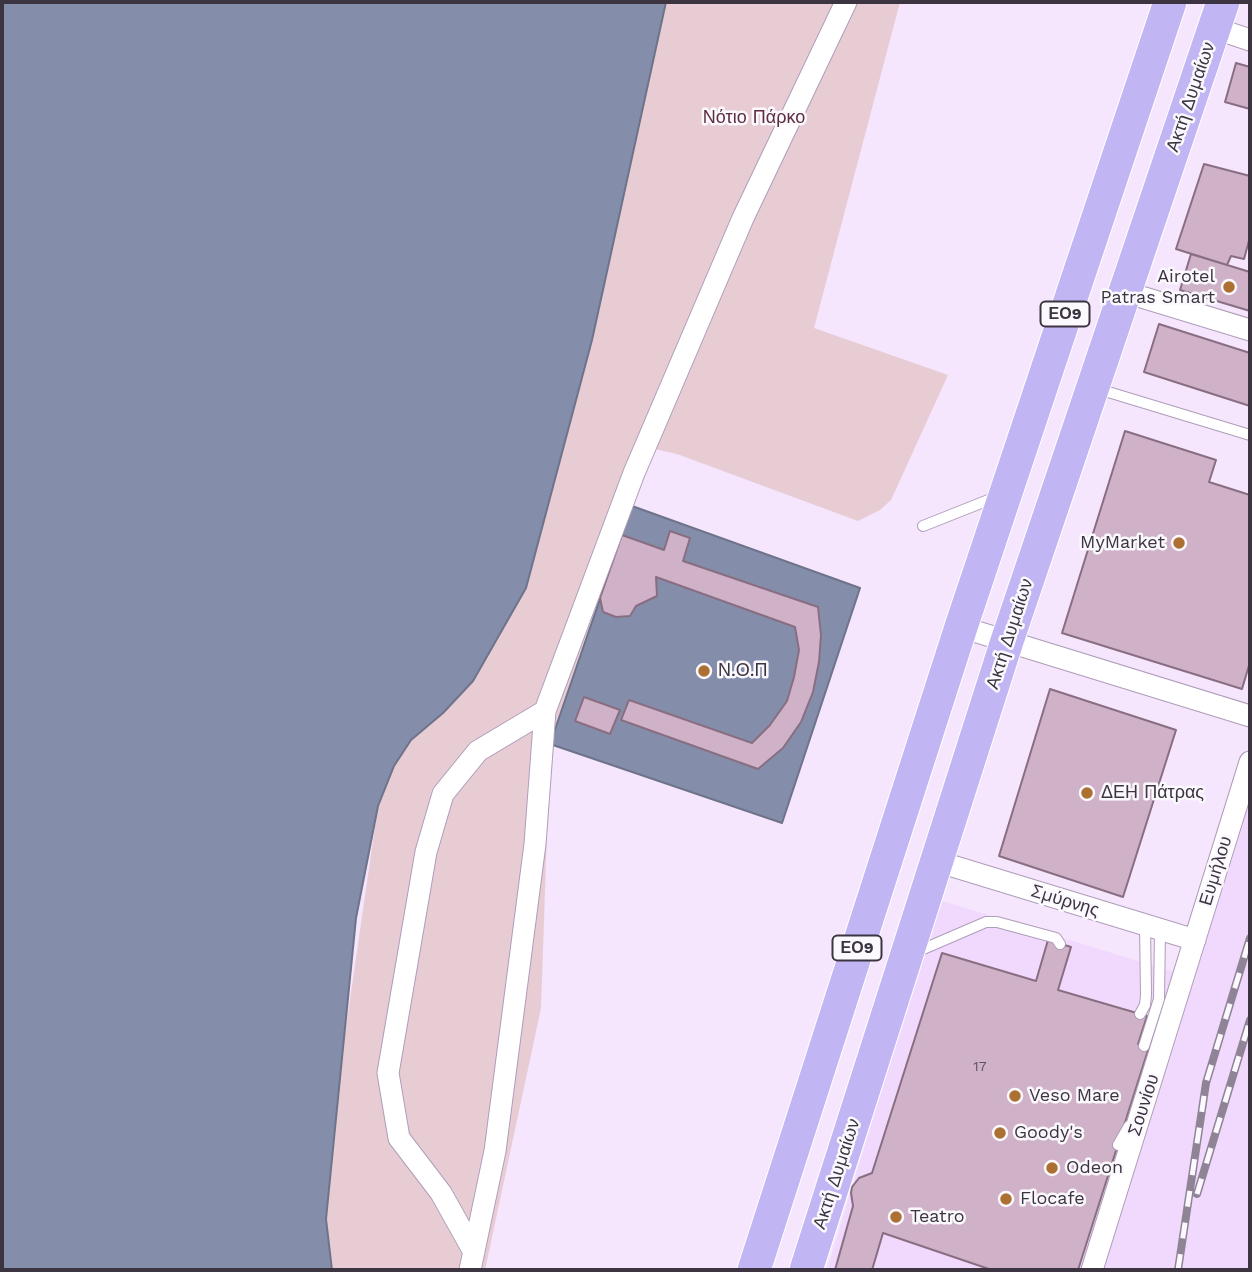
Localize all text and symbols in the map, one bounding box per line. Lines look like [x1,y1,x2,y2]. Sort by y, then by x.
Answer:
street label: Ακτή Δυμαίων [1162,39,1220,155]
park label: Νότιο Πάρκο [703,107,805,129]
place label: Airotel Patras Smart [1101,266,1215,308]
marker: Airotel Patras Smart [1221,279,1237,295]
road number: ΕΟ9 [1040,302,1090,326]
place label: MyMarket [1080,532,1165,554]
marker: MyMarket [1171,535,1187,551]
street label: Ακτή Δυμαίων [982,576,1038,692]
place label: Ν.Ο.Π [718,660,768,682]
marker: Ν.Ο.Π [696,663,712,679]
place label: ΔΕΗ Πάτρας [1101,782,1204,804]
marker: ΔΕΗ Πάτρας [1079,785,1095,801]
street label: Ευμήλου [1195,834,1237,908]
street label: Σμύρνης [1028,880,1102,922]
road number: ΕΟ9 [832,936,882,960]
house number: 17 [973,1059,987,1075]
street label: Σουνίου [1124,1071,1164,1139]
place label: Veso Mare [1029,1085,1120,1107]
marker: Veso Mare [1007,1088,1023,1104]
street label: Ακτή Δυμαίων [809,1116,865,1232]
place label: Goody's [1014,1122,1083,1144]
marker: Goody's [992,1125,1008,1141]
place label: Odeon [1066,1157,1123,1179]
marker: Odeon [1044,1160,1060,1176]
place label: Flocafe [1020,1188,1085,1210]
marker: Flocafe [998,1191,1014,1207]
place label: Teatro [910,1206,965,1228]
marker: Teatro [888,1209,904,1225]

